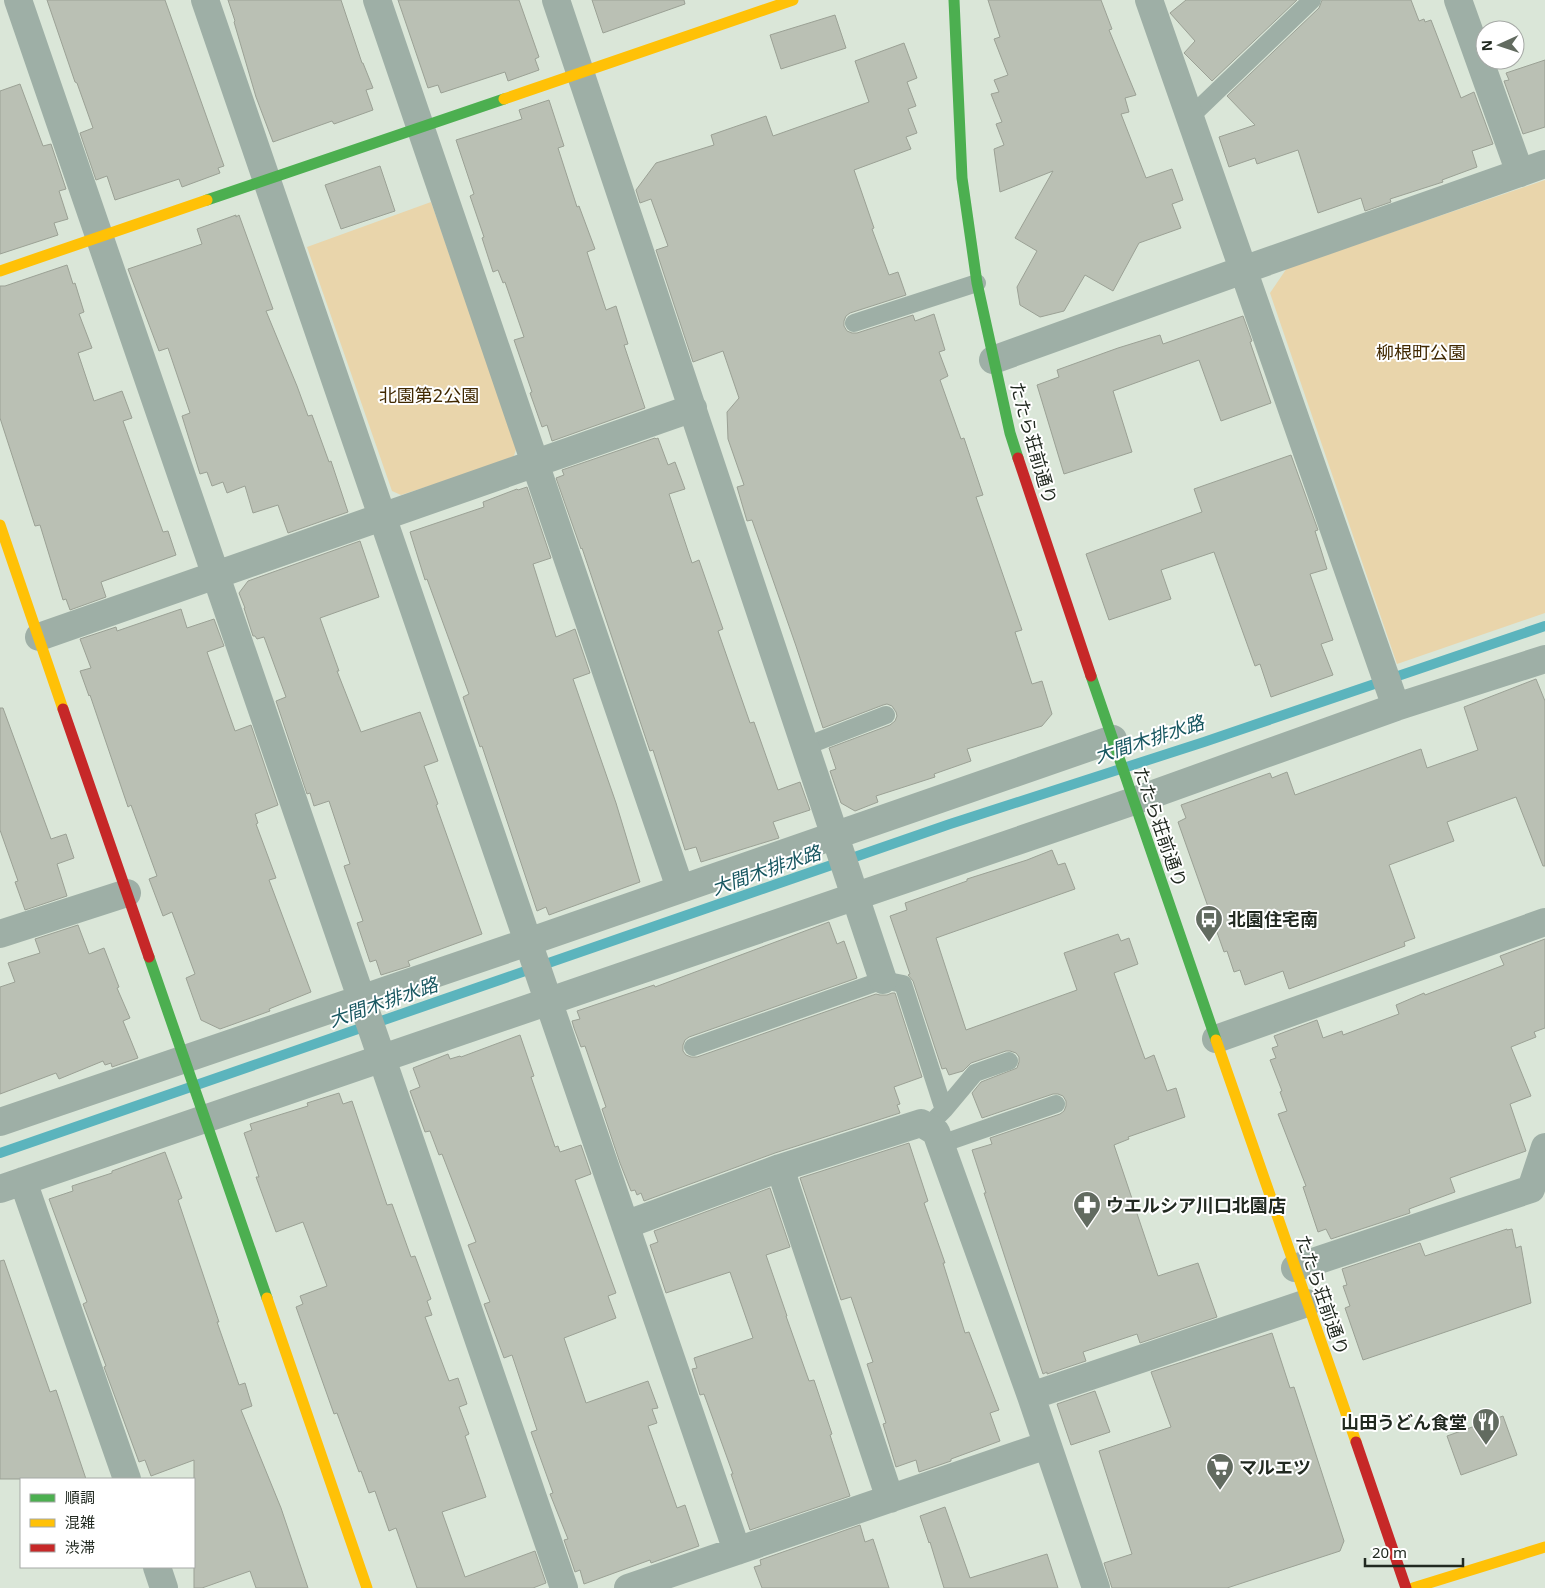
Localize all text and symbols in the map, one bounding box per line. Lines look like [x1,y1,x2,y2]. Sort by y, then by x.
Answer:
north arrow [1475,20,1525,70]
text: N [1477,40,1496,52]
park label: 柳根町公園 [1376,340,1466,364]
street label: たたら荘前通り [1005,379,1063,507]
park label: 北園第2公園 [379,383,479,407]
water label: 大間木排水路 [1091,708,1209,769]
street label: たたら荘前通り [1129,764,1193,890]
water label: 大間木排水路 [708,839,826,901]
bus stop icon: 北園住宅南 [1194,904,1224,943]
place label: 北園住宅南 [1228,907,1318,931]
water label: 大間木排水路 [325,971,443,1033]
pharmacy icon: ウエルシア川口北園店 [1072,1190,1102,1229]
place label: ウエルシア川口北園店 [1106,1193,1286,1217]
street label: たたら荘前通り [1291,1232,1355,1358]
restaurant icon: 山田うどん食堂 [1471,1407,1501,1446]
place label: 山田うどん食堂 [1341,1410,1467,1434]
supermarket icon: マルエツ [1205,1452,1235,1491]
place label: マルエツ [1239,1455,1311,1479]
legend [20,1478,195,1568]
text: 順調 [65,1487,95,1507]
text: 混雑 [65,1512,95,1532]
scale bar [1365,1536,1462,1568]
text: 渋滞 [65,1537,95,1557]
text: 20 m [1372,1542,1407,1562]

